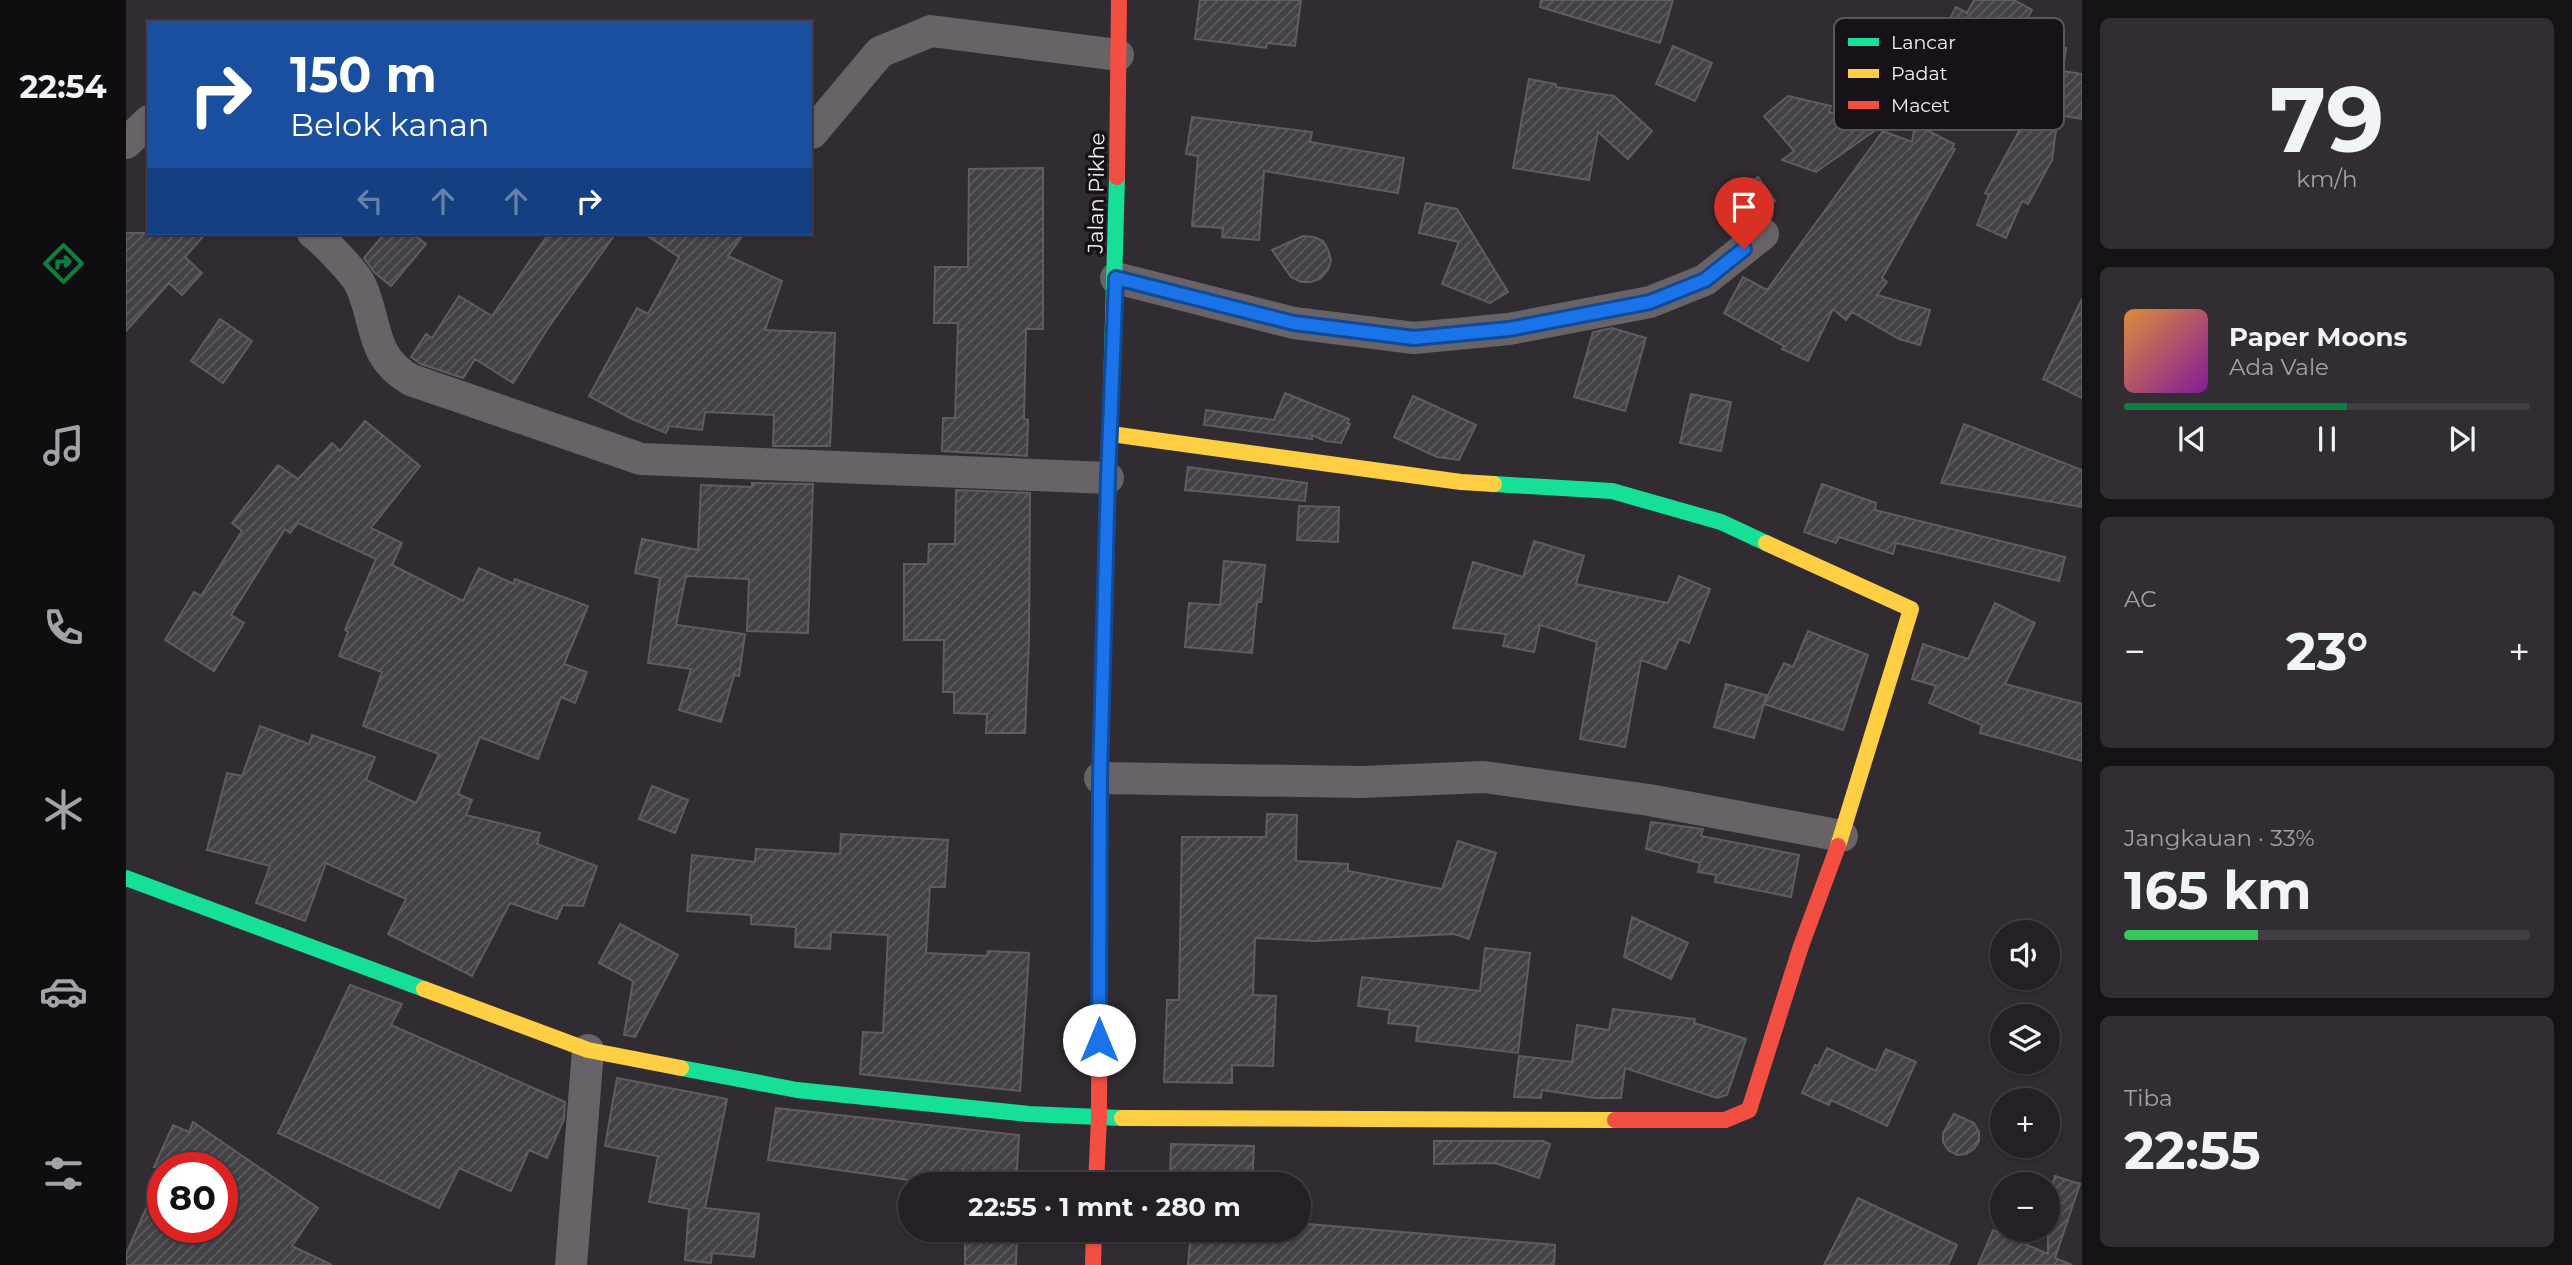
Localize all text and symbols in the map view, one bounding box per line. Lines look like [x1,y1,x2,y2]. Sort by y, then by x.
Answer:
legend [1834,18,2064,130]
text: Lancar [1891,31,1956,54]
text: 150 m [290,45,437,104]
icon: right [175,49,266,140]
text: Padat [1891,62,1948,85]
text: 79 [2270,64,2384,175]
text: 22:54 [19,67,107,106]
text: Macet [1891,94,1950,117]
text: Belok kanan [290,105,490,144]
street label: Jalan Pikhe [1082,132,1110,255]
text: km/h [2296,165,2358,193]
pin [1714,177,1774,249]
icon: left [351,182,389,220]
icon: ahead [424,182,462,220]
icon: ahead [497,182,535,220]
icon: right [570,182,608,220]
icon: arrive [1725,188,1763,226]
icon: directions [39,239,88,288]
text: Paper Moons [2229,321,2407,353]
text: Ada Vale [2229,353,2329,381]
icon: previous [2173,420,2211,458]
icon: pause [2308,420,2346,458]
icon: next [2443,420,2481,458]
icon: music [39,421,88,470]
text: AC [2124,585,2157,613]
icon: phone [39,603,88,652]
text: 23° [2286,620,2368,683]
text: − [2124,628,2146,675]
text: + [2508,628,2530,675]
icon: climate [39,785,88,834]
text: Jangkauan · 33% [2124,824,2315,852]
text: 165 km [2124,859,2312,922]
map controls [1990,920,2060,1242]
button: sound [1990,920,2060,990]
icon: car [39,967,88,1016]
position arrow [1062,1003,1136,1077]
button: layers [1990,1004,2060,1074]
text: Tiba [2124,1084,2172,1112]
button: + [1990,1088,2060,1158]
text: 22:55 [2124,1119,2261,1182]
icon: filters [39,1149,88,1198]
speed limit sign: 80 [147,1152,238,1243]
button: − [1990,1172,2060,1242]
text: 22:55 · 1 mnt · 280 m [968,1191,1241,1223]

